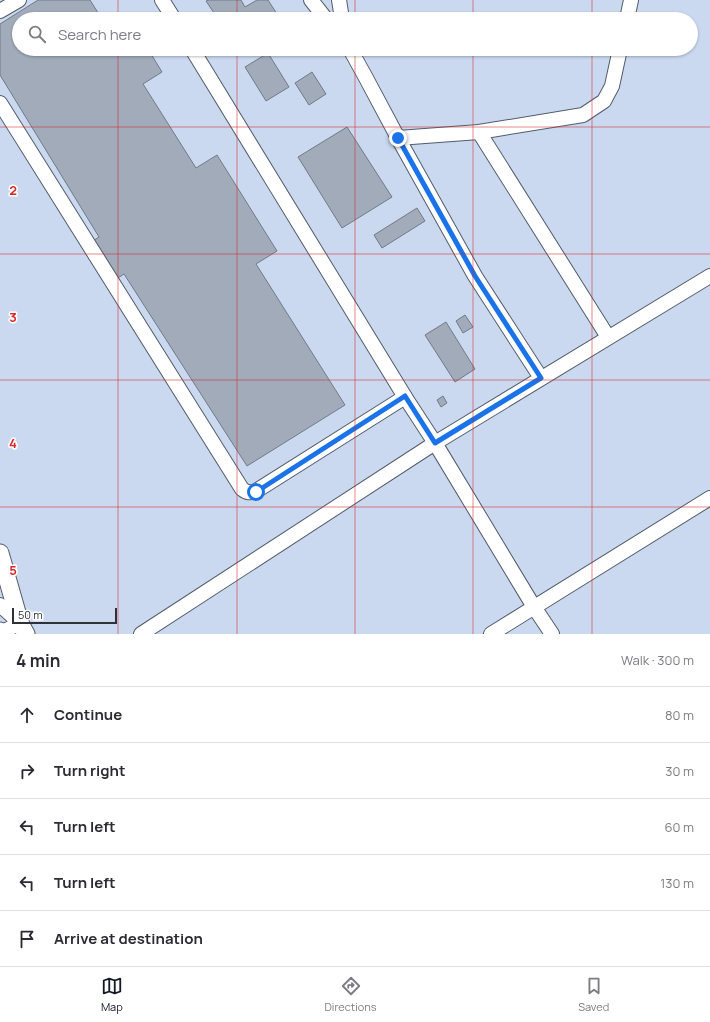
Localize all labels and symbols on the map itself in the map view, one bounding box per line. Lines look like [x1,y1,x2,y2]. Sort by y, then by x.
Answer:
route end [389,129,407,147]
text: 2 [9,181,17,199]
text: 3 [9,308,17,326]
text: 4 [9,434,17,452]
route start [247,483,265,501]
text: 5 [9,561,17,579]
scale bar [12,606,117,625]

